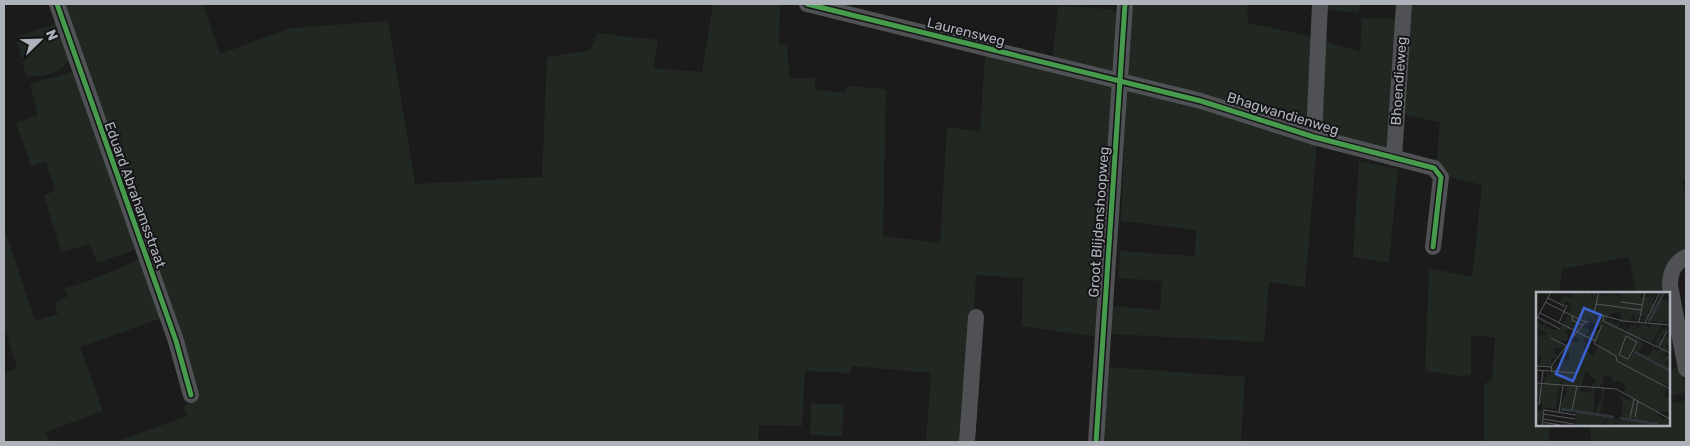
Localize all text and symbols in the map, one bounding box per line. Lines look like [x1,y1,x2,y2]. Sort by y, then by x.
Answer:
street label: Laurensweg [925,14,1007,50]
north arrow [15,15,65,65]
text: N [42,27,61,43]
street label: Bhoendieweg [1387,36,1411,126]
street label: Bhagwandienweg [1225,89,1341,139]
street label: Eduard Abrahamsstraat [101,119,170,271]
street label: Groot Blijdenshoopweg [1085,146,1113,298]
inset map [1536,292,1670,426]

